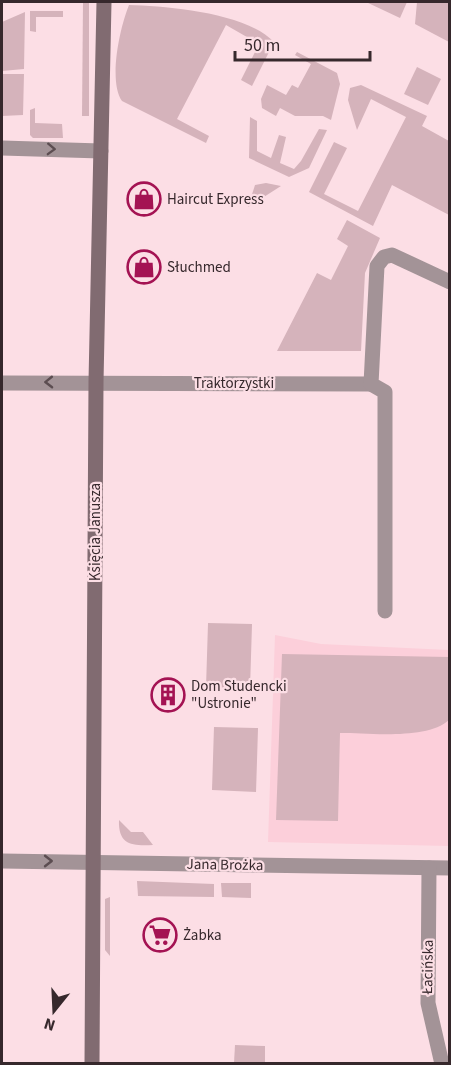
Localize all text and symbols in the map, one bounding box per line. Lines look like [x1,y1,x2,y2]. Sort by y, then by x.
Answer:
scale bar [235,24,370,62]
text: 50 m [244,33,280,58]
one-way arrow [47,143,56,156]
shop icon: Haircut Express [126,181,162,217]
place label: Haircut Express [167,189,264,210]
shop icon: Słuchmed [126,249,162,285]
place label: Słuchmed [167,257,231,278]
street label: Traktorzystki [194,373,274,394]
one-way arrow [44,376,53,388]
street label: Księcia Janusza [85,483,106,581]
place label: Dom Studencki "Ustronie" [191,676,287,714]
building icon: Dom Studencki "Ustronie" [150,677,186,713]
street label: Jana Brożka [187,854,263,876]
one-way arrow [44,855,53,868]
supermarket icon: Żabka [142,917,178,953]
place label: Żabka [183,925,222,946]
street label: Łacińska [417,939,439,996]
north arrow [24,981,84,1041]
text: N [41,1012,58,1036]

